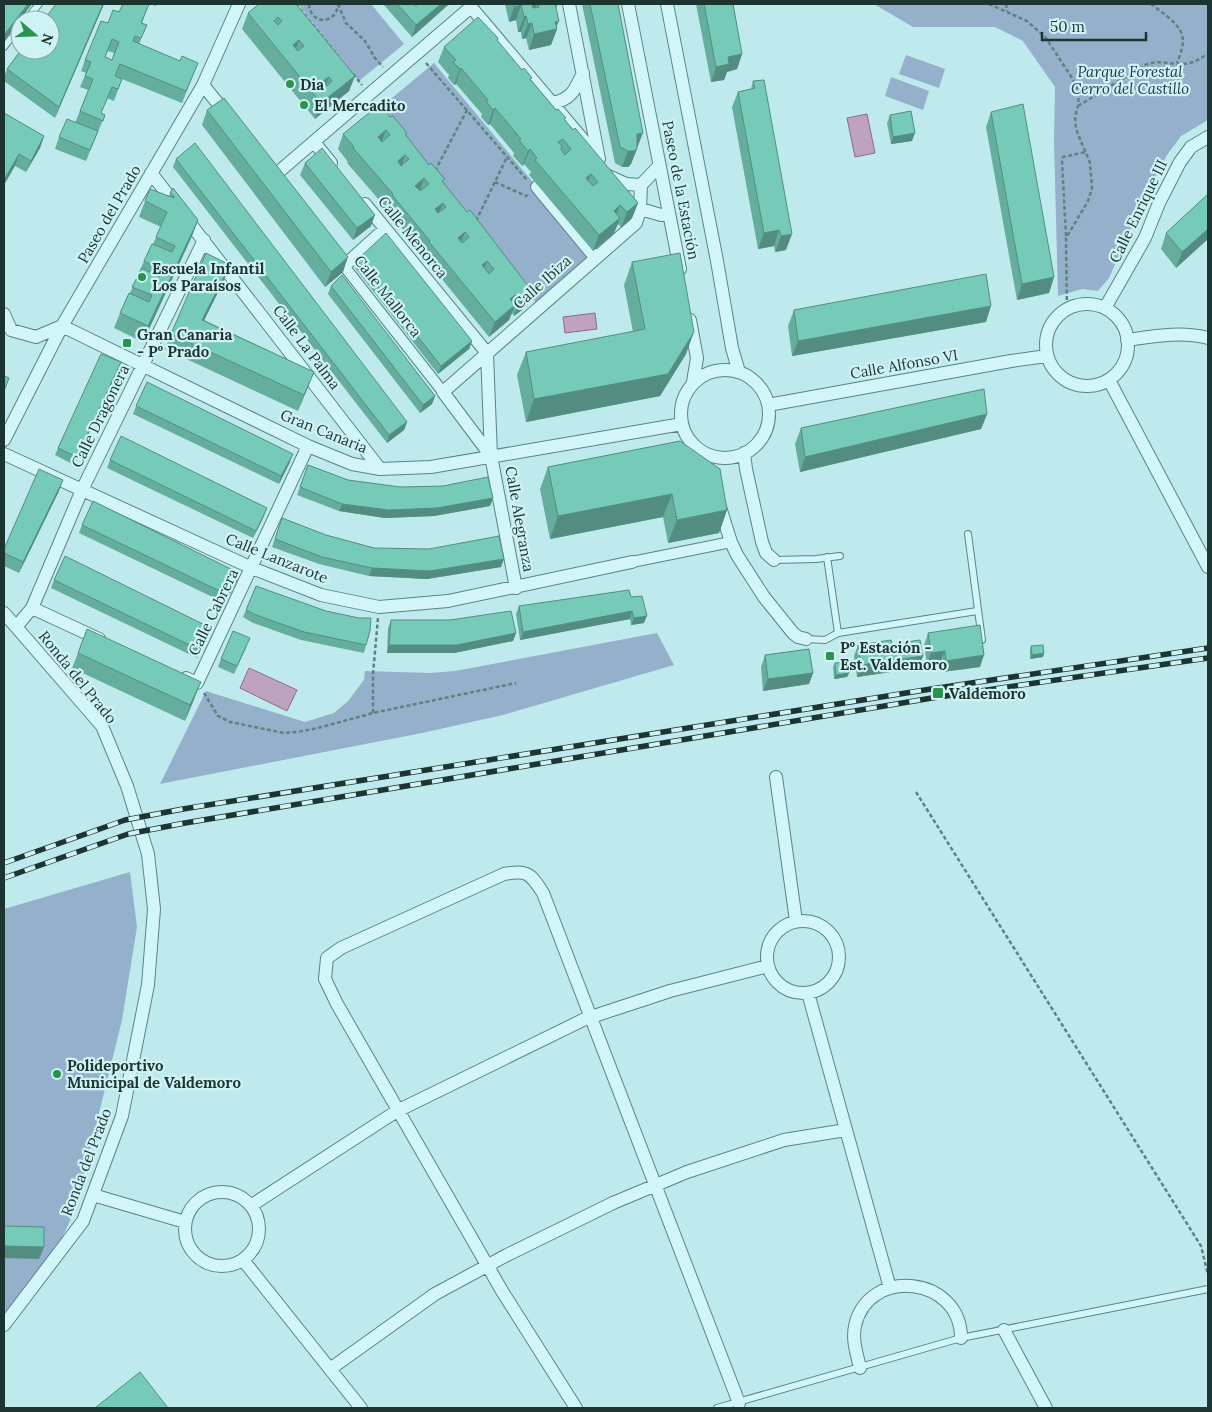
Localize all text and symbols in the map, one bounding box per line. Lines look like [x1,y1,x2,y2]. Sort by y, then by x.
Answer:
north arrow [10,10,60,60]
scale bar [1042,10,1146,42]
text: 50 m [1050,17,1085,36]
text: N [37,31,58,47]
park label: Parque Forestal Cerro del Castillo [1071,62,1189,98]
place label: Dia [300,75,324,94]
marker: Dia [284,78,296,90]
place label: El Mercadito [314,96,406,115]
marker: El Mercadito [298,99,310,111]
street label: Paseo de la Estación [658,119,704,261]
street label: Calle Enrique III [1105,156,1171,266]
street label: Paseo del Prado [73,161,145,267]
street label: Calle Menorca [374,192,452,282]
street label: Calle Mallorca [350,251,426,341]
street label: Calle Ibiza [509,251,575,313]
place label: Escuela Infantil Los Paraísos [152,259,265,295]
marker: Escuela Infantil Los Paraísos [136,271,148,283]
street label: Calle La Palma [269,301,345,393]
place label: Gran Canaria - Pº Prado [137,325,232,361]
marker: Gran Canaria - Pº Prado [121,337,133,349]
street label: Calle Alfonso VI [849,345,959,383]
street label: Calle Dragonera [67,361,133,471]
street label: Gran Canaria [278,405,370,457]
street label: Calle Alegranza [501,465,539,574]
street label: Calle Lanzarote [223,529,331,587]
street label: Calle Cabrera [184,565,242,658]
street label: Ronda del Prado [35,627,121,727]
place label: Pº Estación - Est. Valdemoro [840,638,948,674]
marker: Pº Estación - Est. Valdemoro [824,650,836,662]
place label: Valdemoro [949,684,1026,703]
marker: Valdemoro [931,686,945,700]
place label: Polideportivo Municipal de Valdemoro [67,1056,241,1092]
marker: Polideportivo Municipal de Valdemoro [51,1068,63,1080]
street label: Ronda del Prado [57,1105,115,1219]

